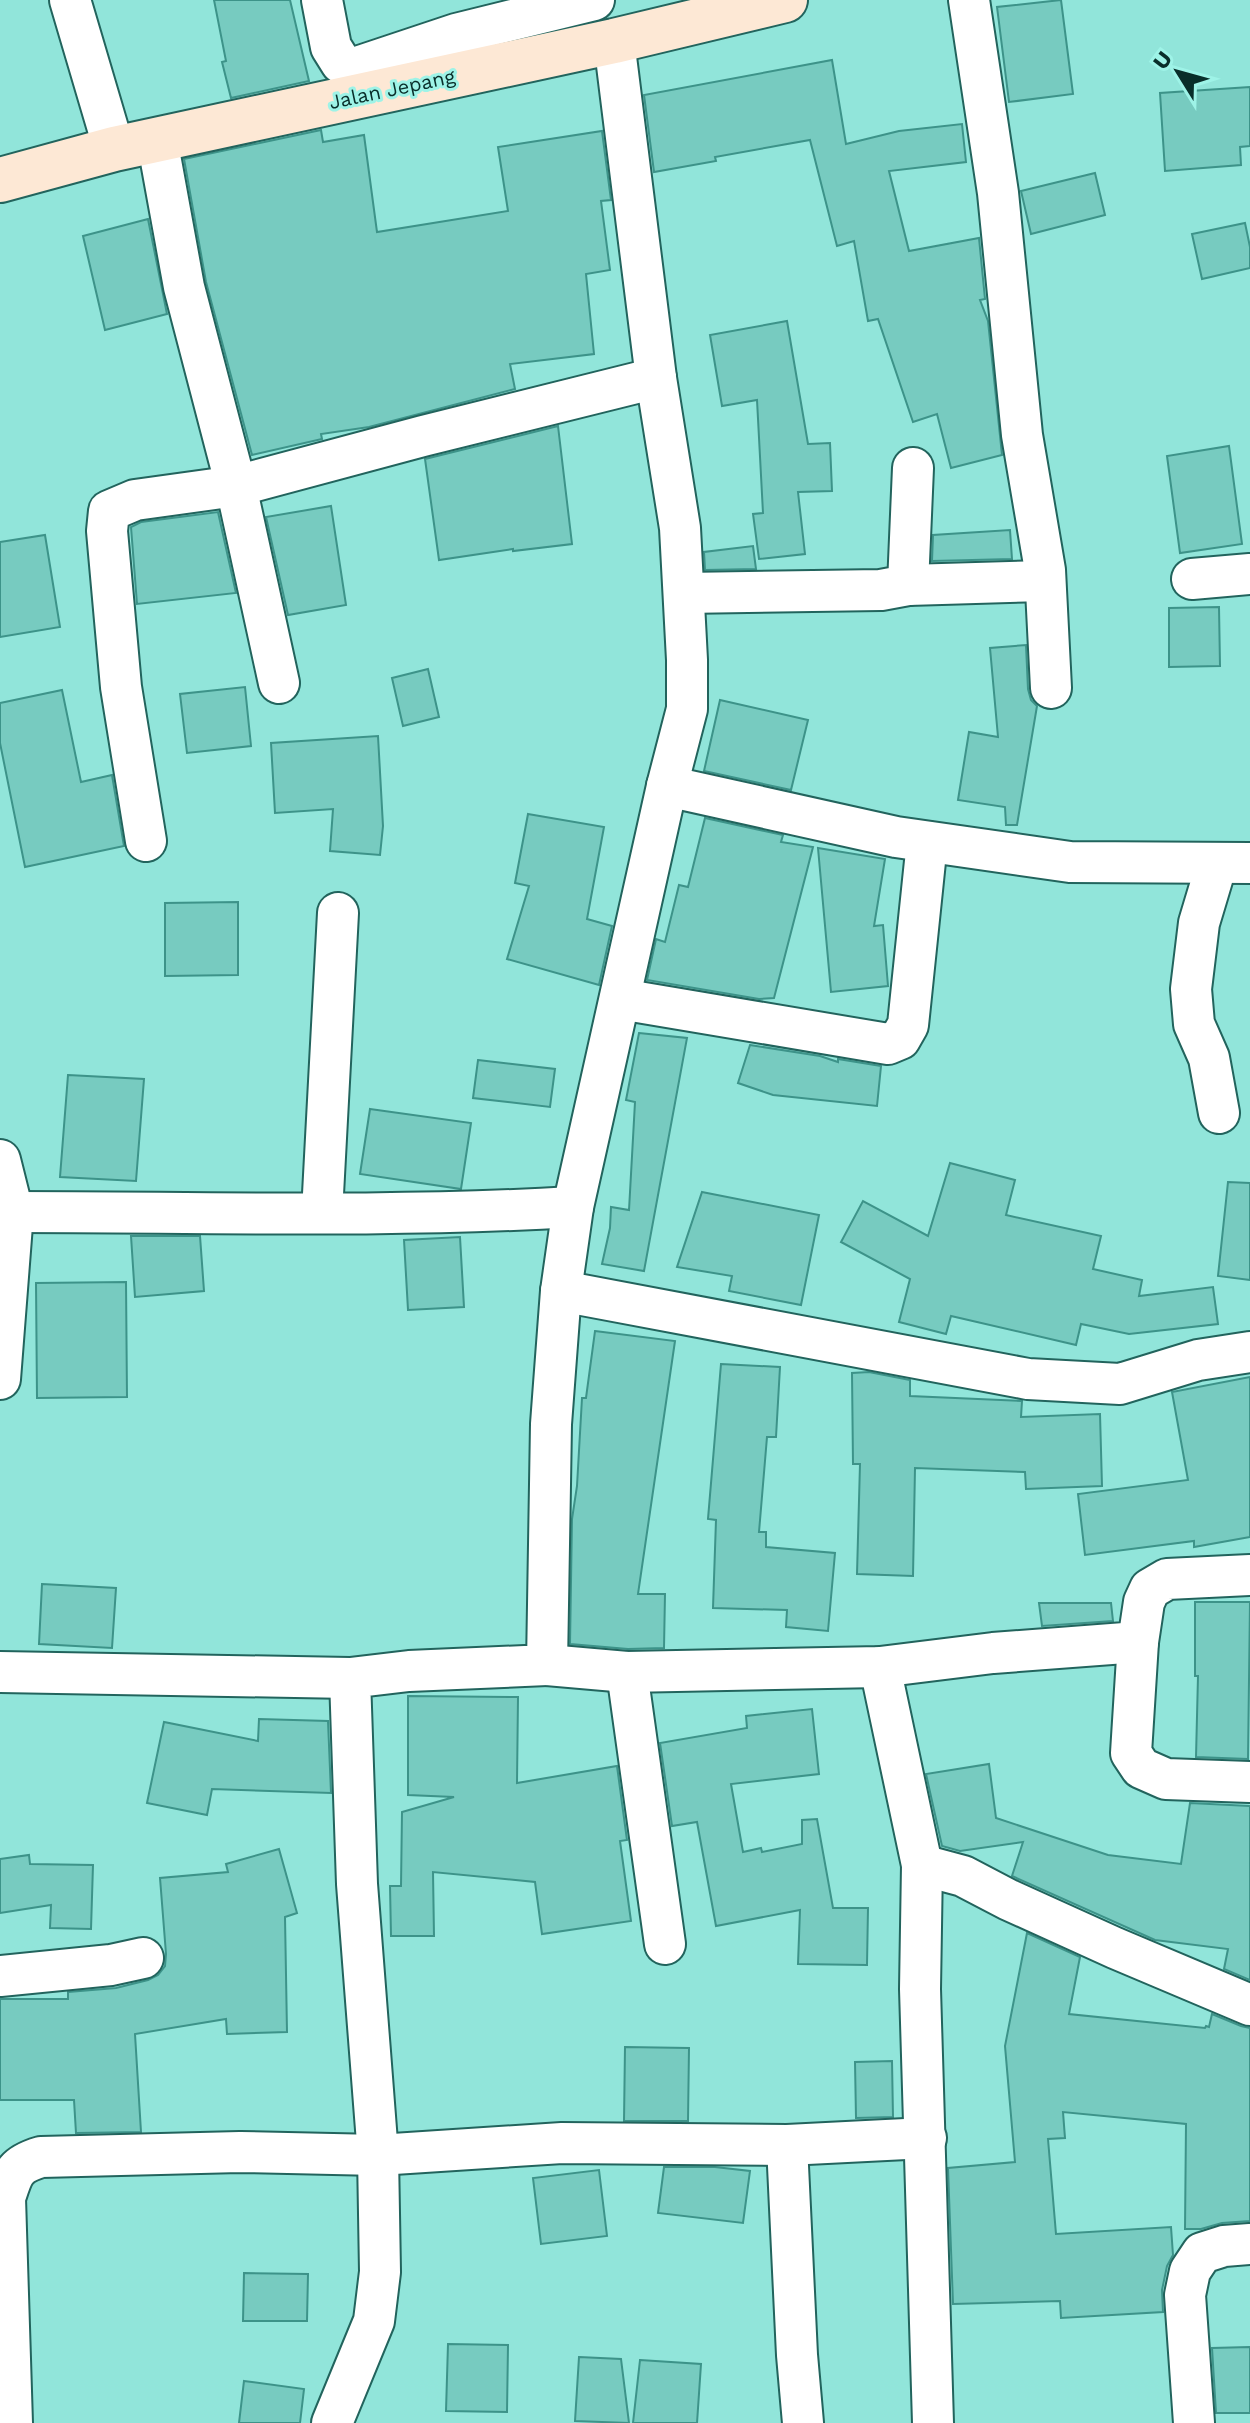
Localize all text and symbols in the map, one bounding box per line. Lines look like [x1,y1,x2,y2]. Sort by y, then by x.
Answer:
north arrow [1138,32,1218,112]
text: U [1148,47,1177,74]
street label: Jalan Jepang [327,64,457,114]

